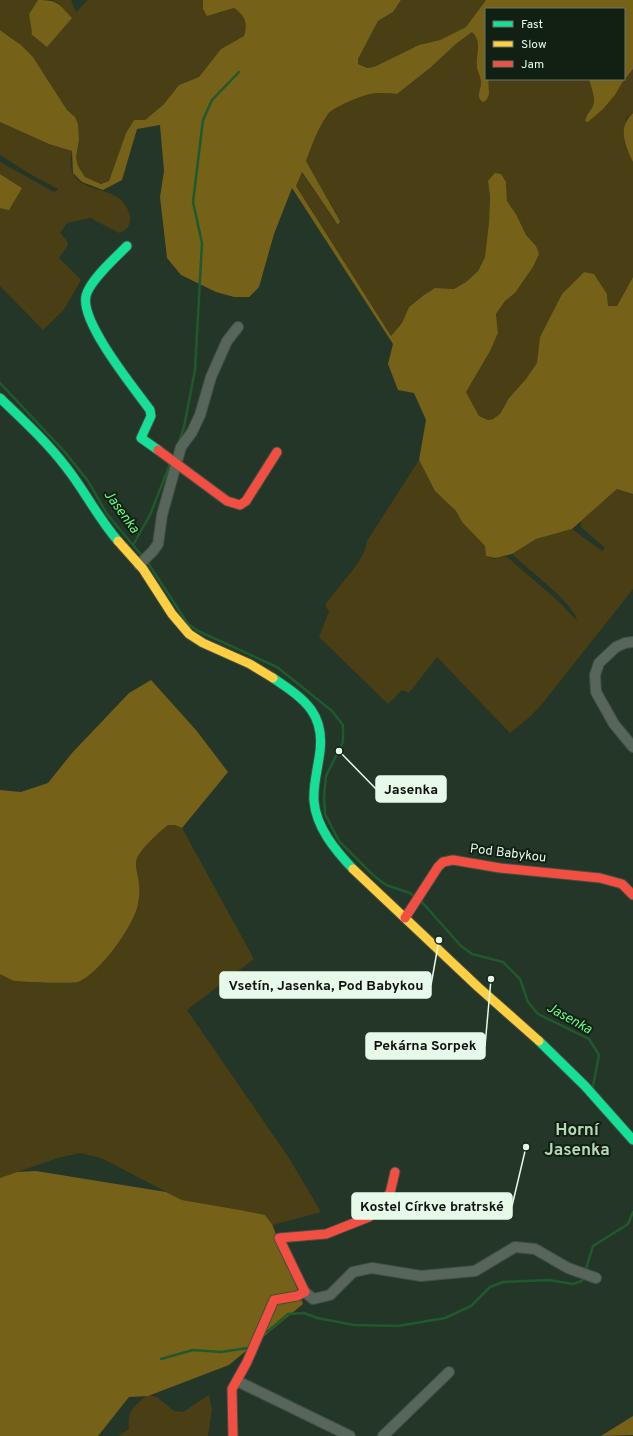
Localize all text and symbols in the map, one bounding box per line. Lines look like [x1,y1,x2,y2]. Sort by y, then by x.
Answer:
legend [485,8,625,80]
text: Fast [521,17,543,33]
text: Slow [521,37,547,53]
text: Jam [521,57,544,73]
water label: Jasenka [100,487,143,538]
callout: Jasenka [376,776,446,802]
text: Jasenka [384,782,438,799]
street label: Pod Babykou [469,841,547,867]
callout: Vsetín, Jasenka, Pod Babykou [220,972,431,998]
text: Vsetín, Jasenka, Pod Babykou [228,978,424,995]
water label: Jasenka [543,1000,595,1039]
callout: Pekárna Sorpek [366,1033,485,1059]
text: Pekárna Sorpek [373,1038,477,1055]
district label: Horní Jasenka [544,1120,610,1162]
callout: Kostel Církve bratrské [352,1193,512,1219]
text: Kostel Církve bratrské [360,1199,504,1216]

